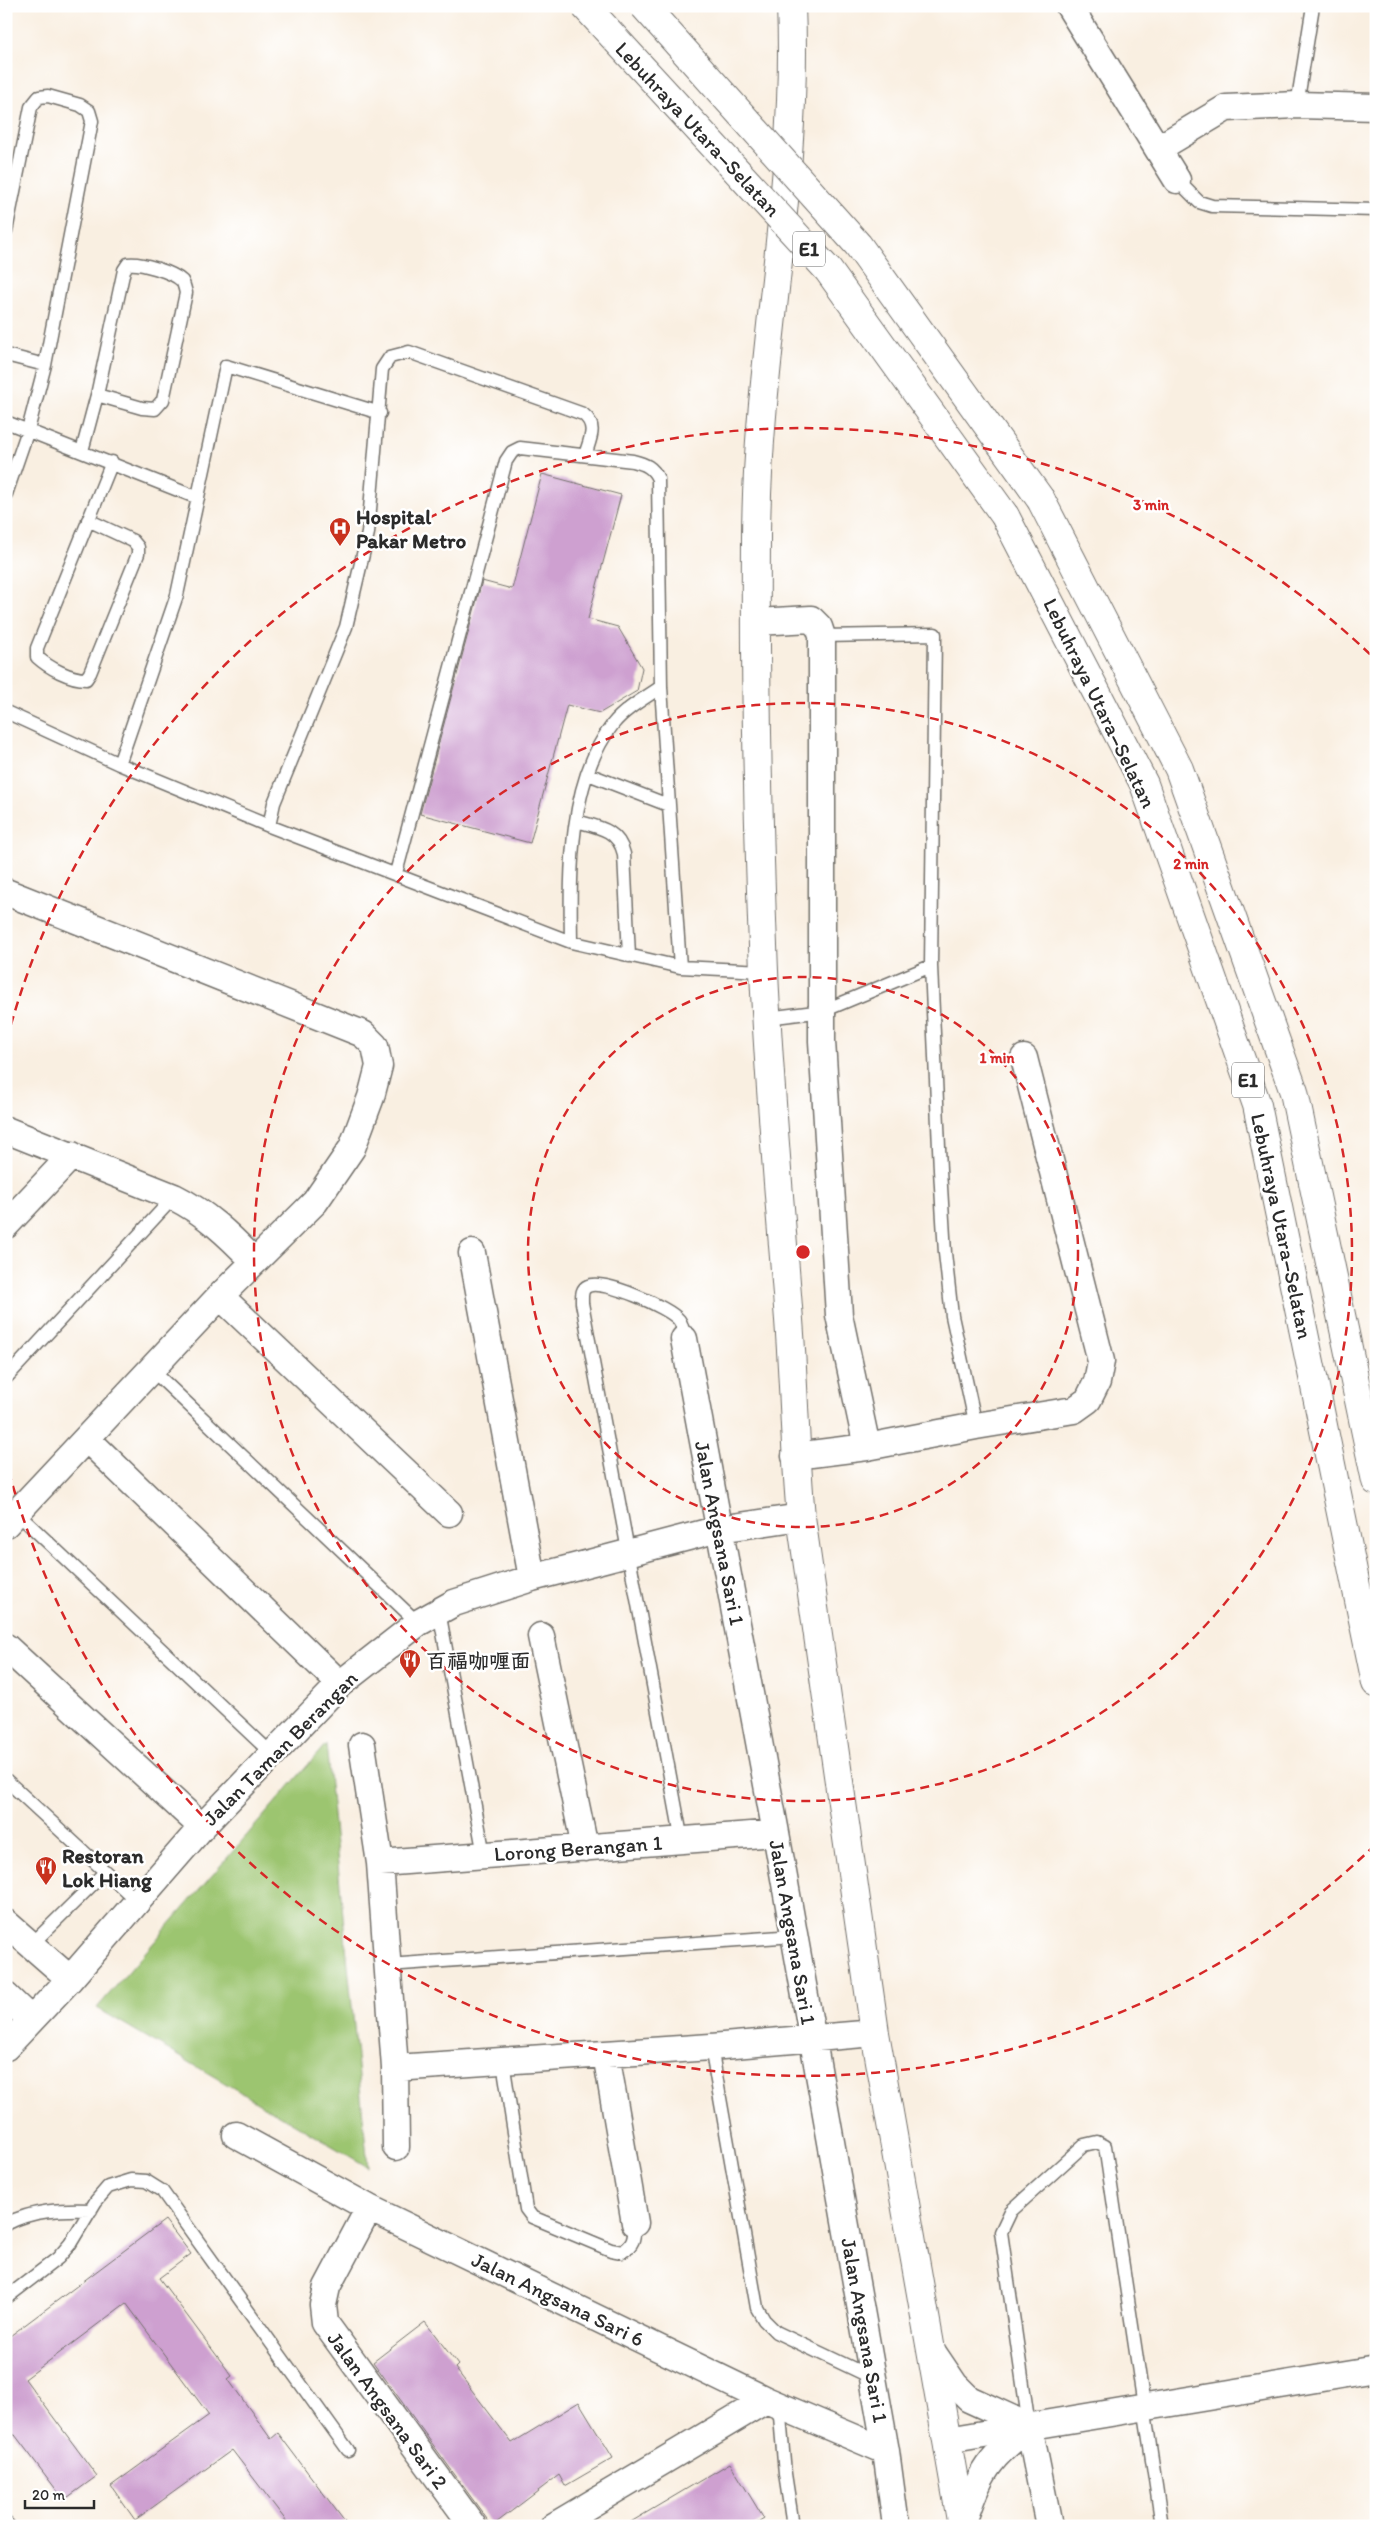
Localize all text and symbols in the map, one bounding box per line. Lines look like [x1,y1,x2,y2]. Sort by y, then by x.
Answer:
street label: Lebuhraya Utara–Selatan [610,36,786,222]
road number: E1 [793,232,825,266]
text: 3 min [1133,496,1170,514]
place label: Hospital Pakar Metro [356,504,466,553]
hospital icon: Hospital Pakar Metro [328,516,352,547]
street label: Lebuhraya Utara–Selatan [1038,594,1162,812]
text: 2 min [1173,855,1210,873]
text: 1 min [980,1049,1015,1067]
road number: E1 [1232,1062,1264,1098]
street label: Lebuhraya Utara–Selatan [1246,1111,1318,1341]
centre of rings [794,1243,812,1261]
street label: Jalan Angsana Sari 1 [690,1439,750,1628]
restaurant icon: 百福咖喱面 [398,1648,422,1679]
place label: 百福咖喱面 [426,1648,531,1673]
street label: Jalan Taman Berangan [198,1666,362,1830]
street label: Lorong Berangan 1 [493,1830,663,1866]
street label: Jalan Angsana Sari 1 [764,1838,822,2027]
place label: Restoran Lok Hiang [62,1843,153,1893]
restaurant icon: Restoran Lok Hiang [34,1855,58,1886]
street label: Jalan Angsana Sari 1 [836,2236,894,2425]
street label: Jalan Angsana Sari 6 [468,2246,648,2352]
street label: Jalan Angsana Sari 2 [322,2326,454,2494]
scale bar [25,2477,94,2509]
text: 20 m [32,2486,66,2504]

